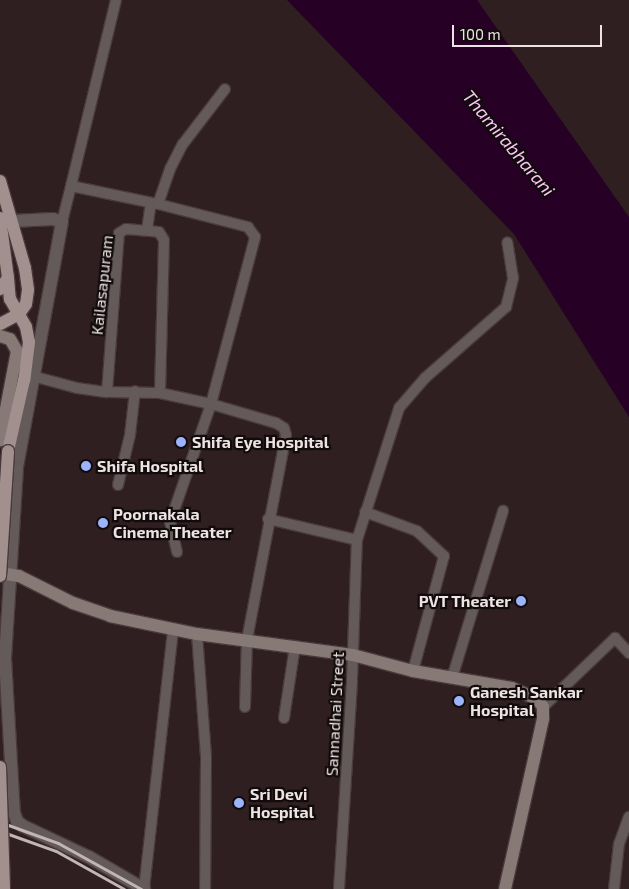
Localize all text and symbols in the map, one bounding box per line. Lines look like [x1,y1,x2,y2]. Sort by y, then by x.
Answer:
scale bar [454,15,604,47]
text: 100 m [460,25,501,43]
water label: Thamirabharani [458,86,560,200]
street label: Kailasapuram [87,234,117,336]
place label: Shifa Eye Hospital [192,432,329,452]
marker: Shifa Eye Hospital [174,435,188,449]
place label: Shifa Hospital [97,456,203,476]
marker: Shifa Hospital [79,459,93,473]
place label: Poornakala Cinema Theater [113,504,232,542]
marker: Poornakala Cinema Theater [97,517,109,529]
place label: PVT Theater [418,591,511,611]
marker: PVT Theater [515,595,527,607]
street label: Sannadhai Street [322,651,348,777]
place label: Ganesh Sankar Hospital [470,682,583,720]
marker: Ganesh Sankar Hospital [452,694,466,708]
place label: Sri Devi Hospital [250,784,314,822]
marker: Sri Devi Hospital [232,796,246,810]

